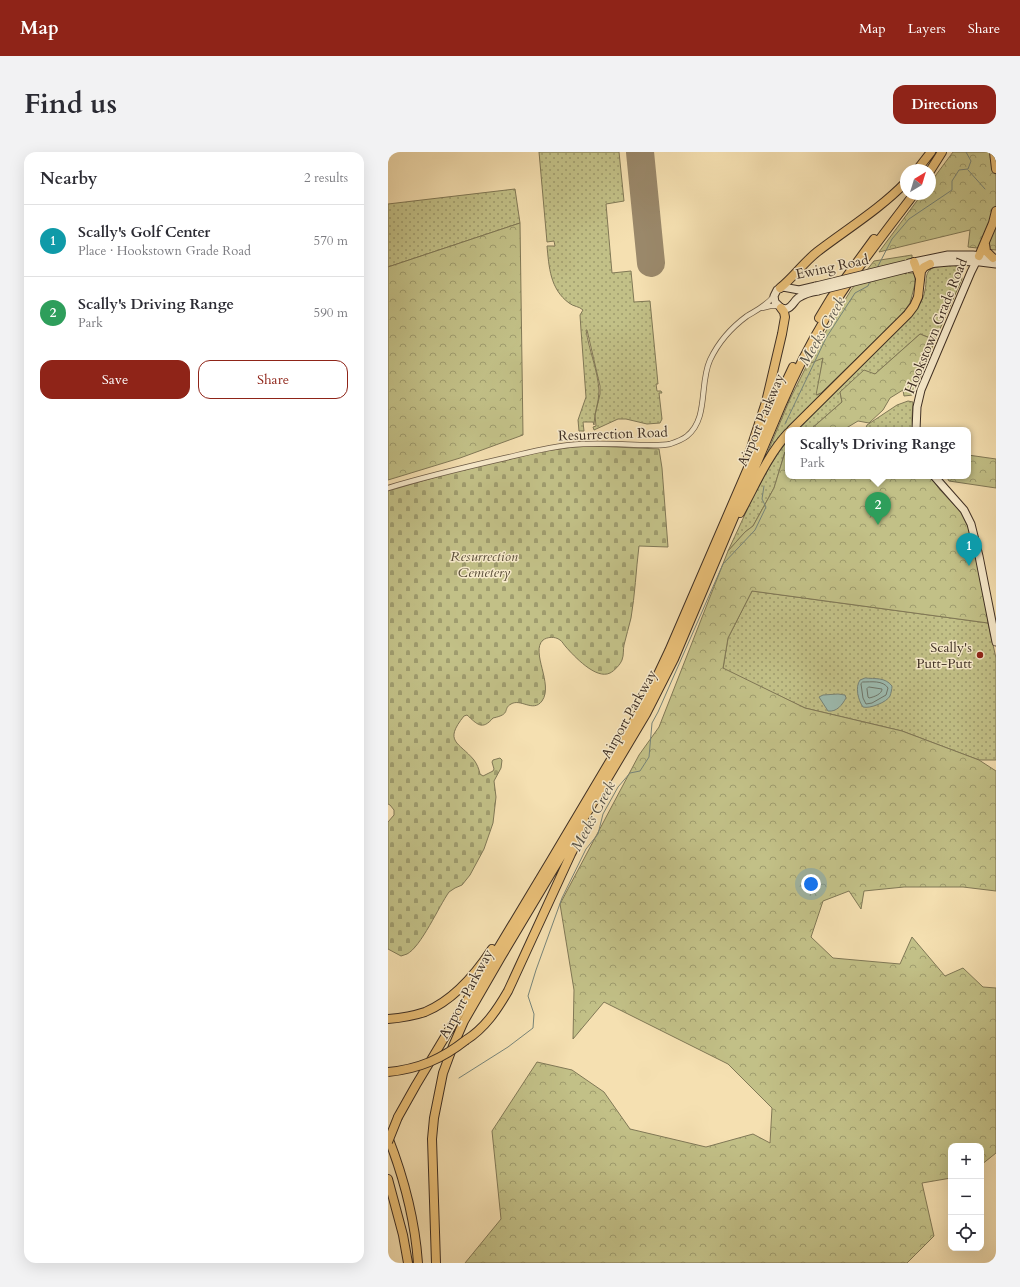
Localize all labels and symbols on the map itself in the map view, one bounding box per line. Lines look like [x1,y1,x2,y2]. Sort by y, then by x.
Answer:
north arrow [900,164,936,200]
street label: Ewing Road [794,250,871,284]
street label: Hookstown Grade Road [900,255,972,397]
water label: Meeks Creek [794,292,850,369]
street label: Airport Parkway [733,370,789,469]
street label: Resurrection Road [558,423,669,445]
pin: 2 [865,492,891,525]
pin: 1 [956,533,982,566]
park label: Resurrection Cemetery [450,547,518,582]
place label: Scally's Putt-Putt [916,638,973,673]
marker: Scally's Putt-Putt [975,650,985,660]
street label: Airport Parkway [597,666,662,762]
water label: Meeks Creek [566,777,620,855]
your location [801,874,821,894]
street label: Airport Parkway [434,945,498,1042]

